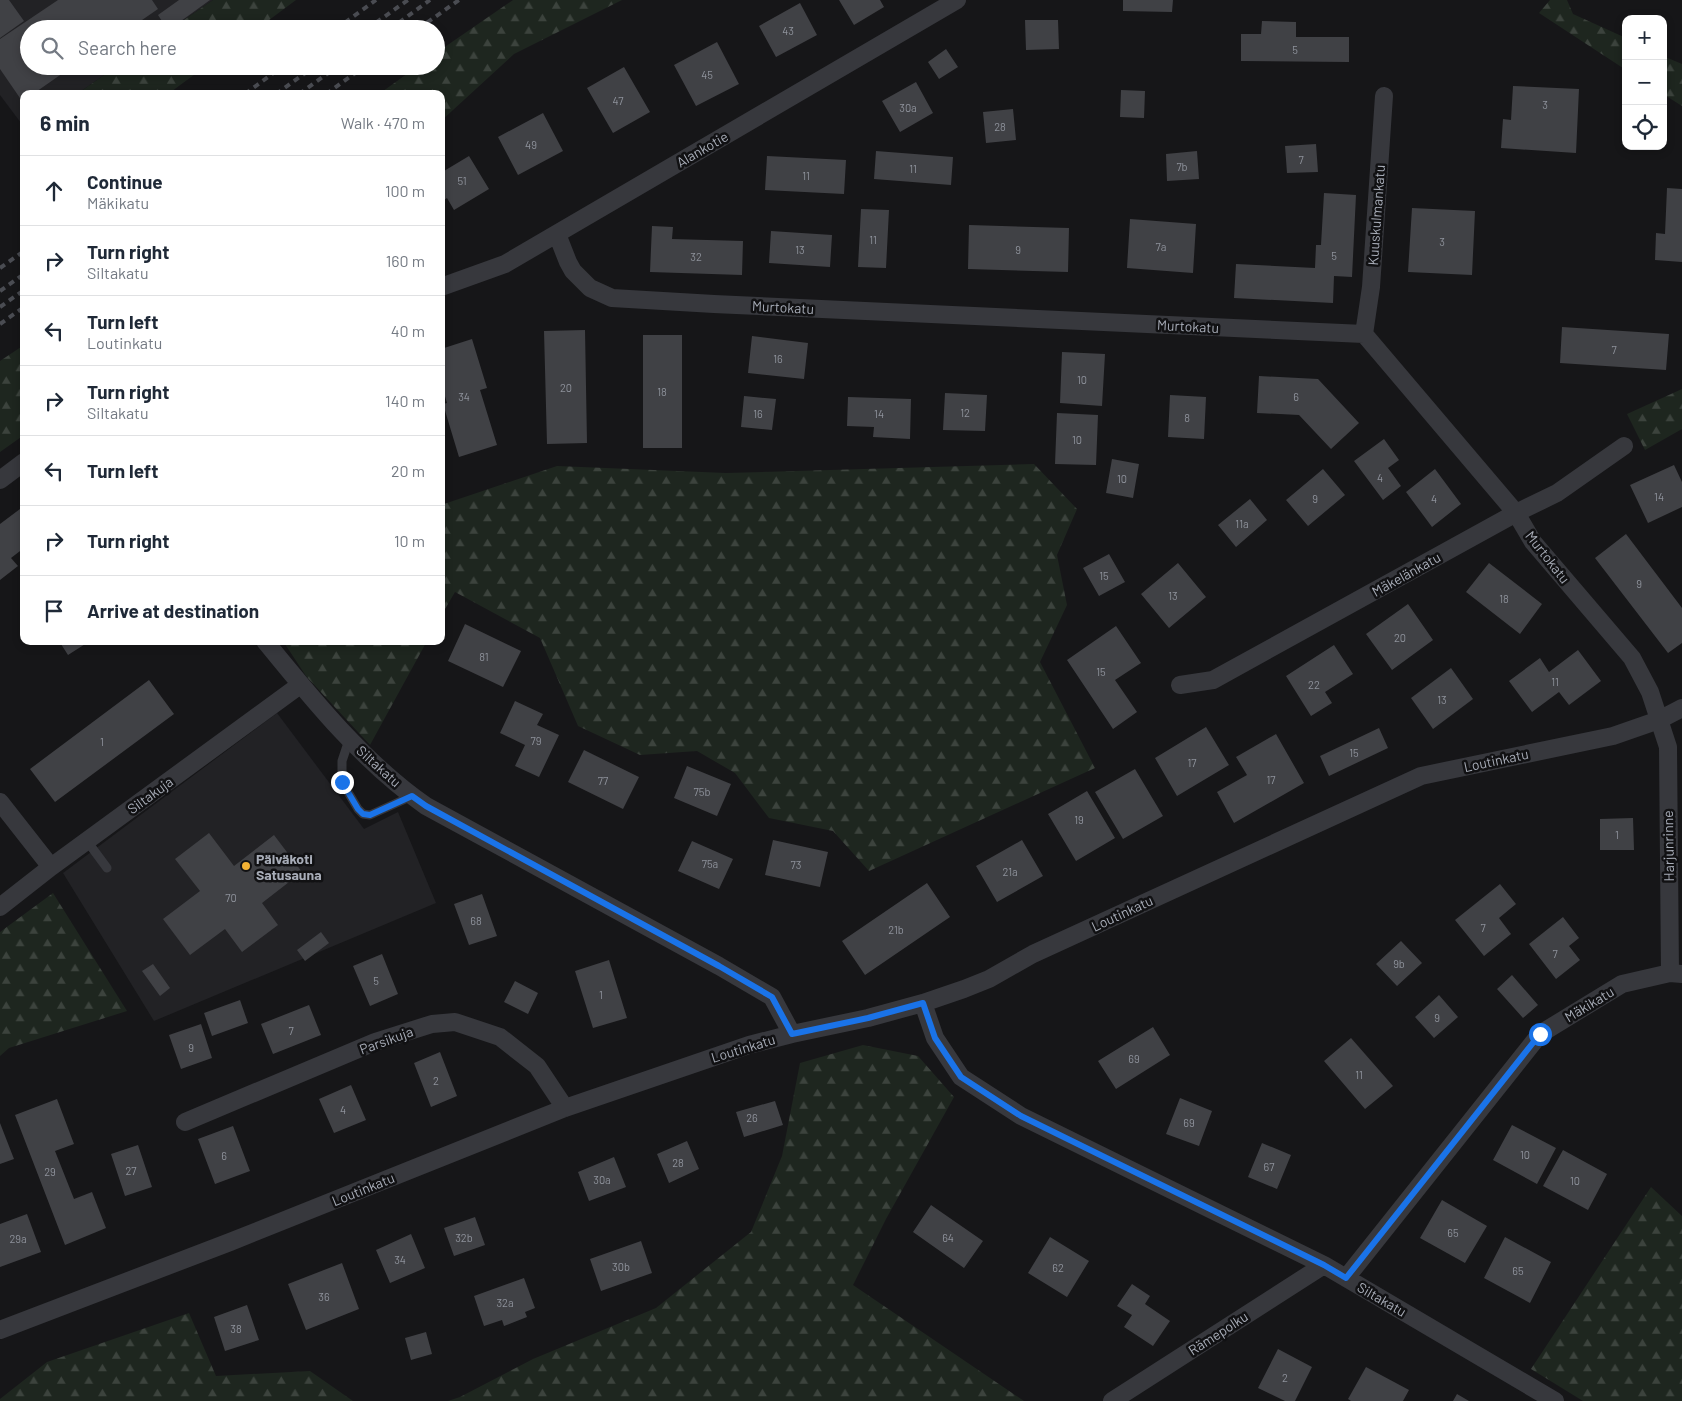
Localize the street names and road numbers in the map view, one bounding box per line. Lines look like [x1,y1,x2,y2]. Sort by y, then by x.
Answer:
street label: Alankotie [673,127,731,171]
street label: Kuuskulmankatu [1364,164,1388,266]
street label: Murtokatu [752,297,814,317]
street label: Murtokatu [1157,316,1219,336]
street label: Murtokatu [1522,527,1574,587]
street label: Mäkelänkatu [1369,548,1443,600]
street label: Siltakatu [353,742,405,790]
street label: Loutinkatu [1462,745,1530,775]
street label: Siltakuja [124,773,176,817]
street label: Harjunrinne [1659,810,1677,882]
street label: Loutinkatu [1089,891,1155,935]
street label: Mäkikatu [1561,983,1617,1025]
street label: Parsikuja [357,1022,415,1058]
street label: Loutinkatu [709,1030,777,1066]
street label: Loutinkatu [329,1169,397,1209]
street label: Siltakatu [1354,1278,1410,1320]
street label: Rämepolku [1185,1307,1251,1359]

